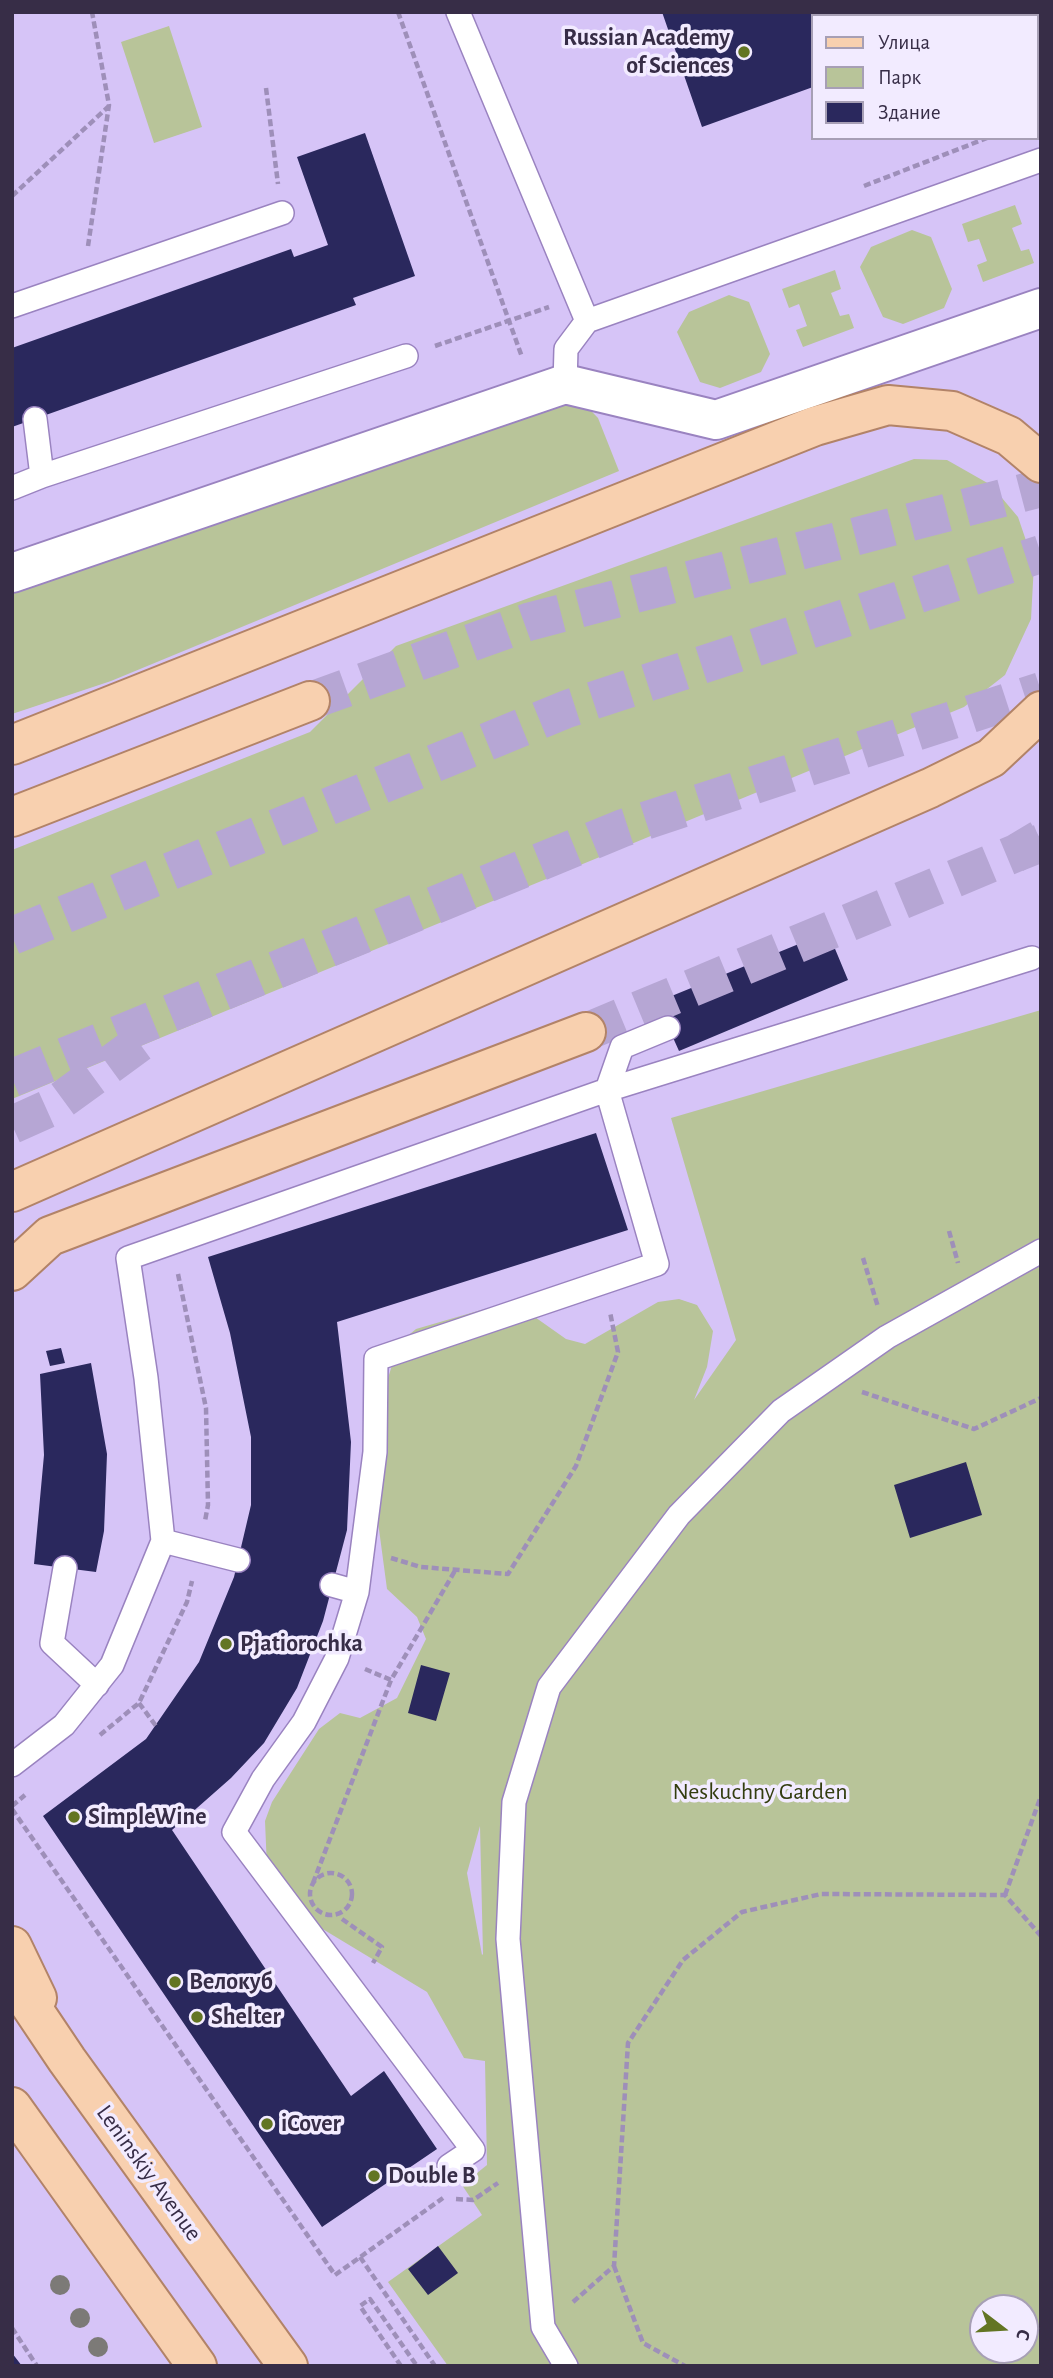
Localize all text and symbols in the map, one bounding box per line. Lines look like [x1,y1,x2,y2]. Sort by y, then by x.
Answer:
legend [811,14,1039,140]
place label: Russian Academy of Sciences [563,24,730,80]
text: Улица [878,32,930,53]
marker: Russian Academy of Sciences [736,44,752,60]
text: Парк [878,67,921,88]
text: Здание [878,102,941,123]
place label: Pjatiorochka [240,1630,363,1658]
marker: Pjatiorochka [218,1636,234,1652]
park label: Neskuchny Garden [672,1778,848,1806]
place label: SimpleWine [88,1803,207,1831]
marker: SimpleWine [66,1809,82,1825]
place label: Велокуб [189,1968,273,1996]
marker: Велокуб [167,1974,183,1990]
place label: Shelter [211,2003,281,2031]
marker: Shelter [189,2009,205,2025]
street label: Leninskiy Avenue [90,2099,208,2247]
place label: iCover [281,2110,341,2138]
marker: iCover [259,2116,275,2132]
place label: Double B [388,2162,476,2190]
marker: Double B [366,2168,382,2184]
north arrow [969,2294,1039,2364]
text: С [1012,2327,1033,2342]

